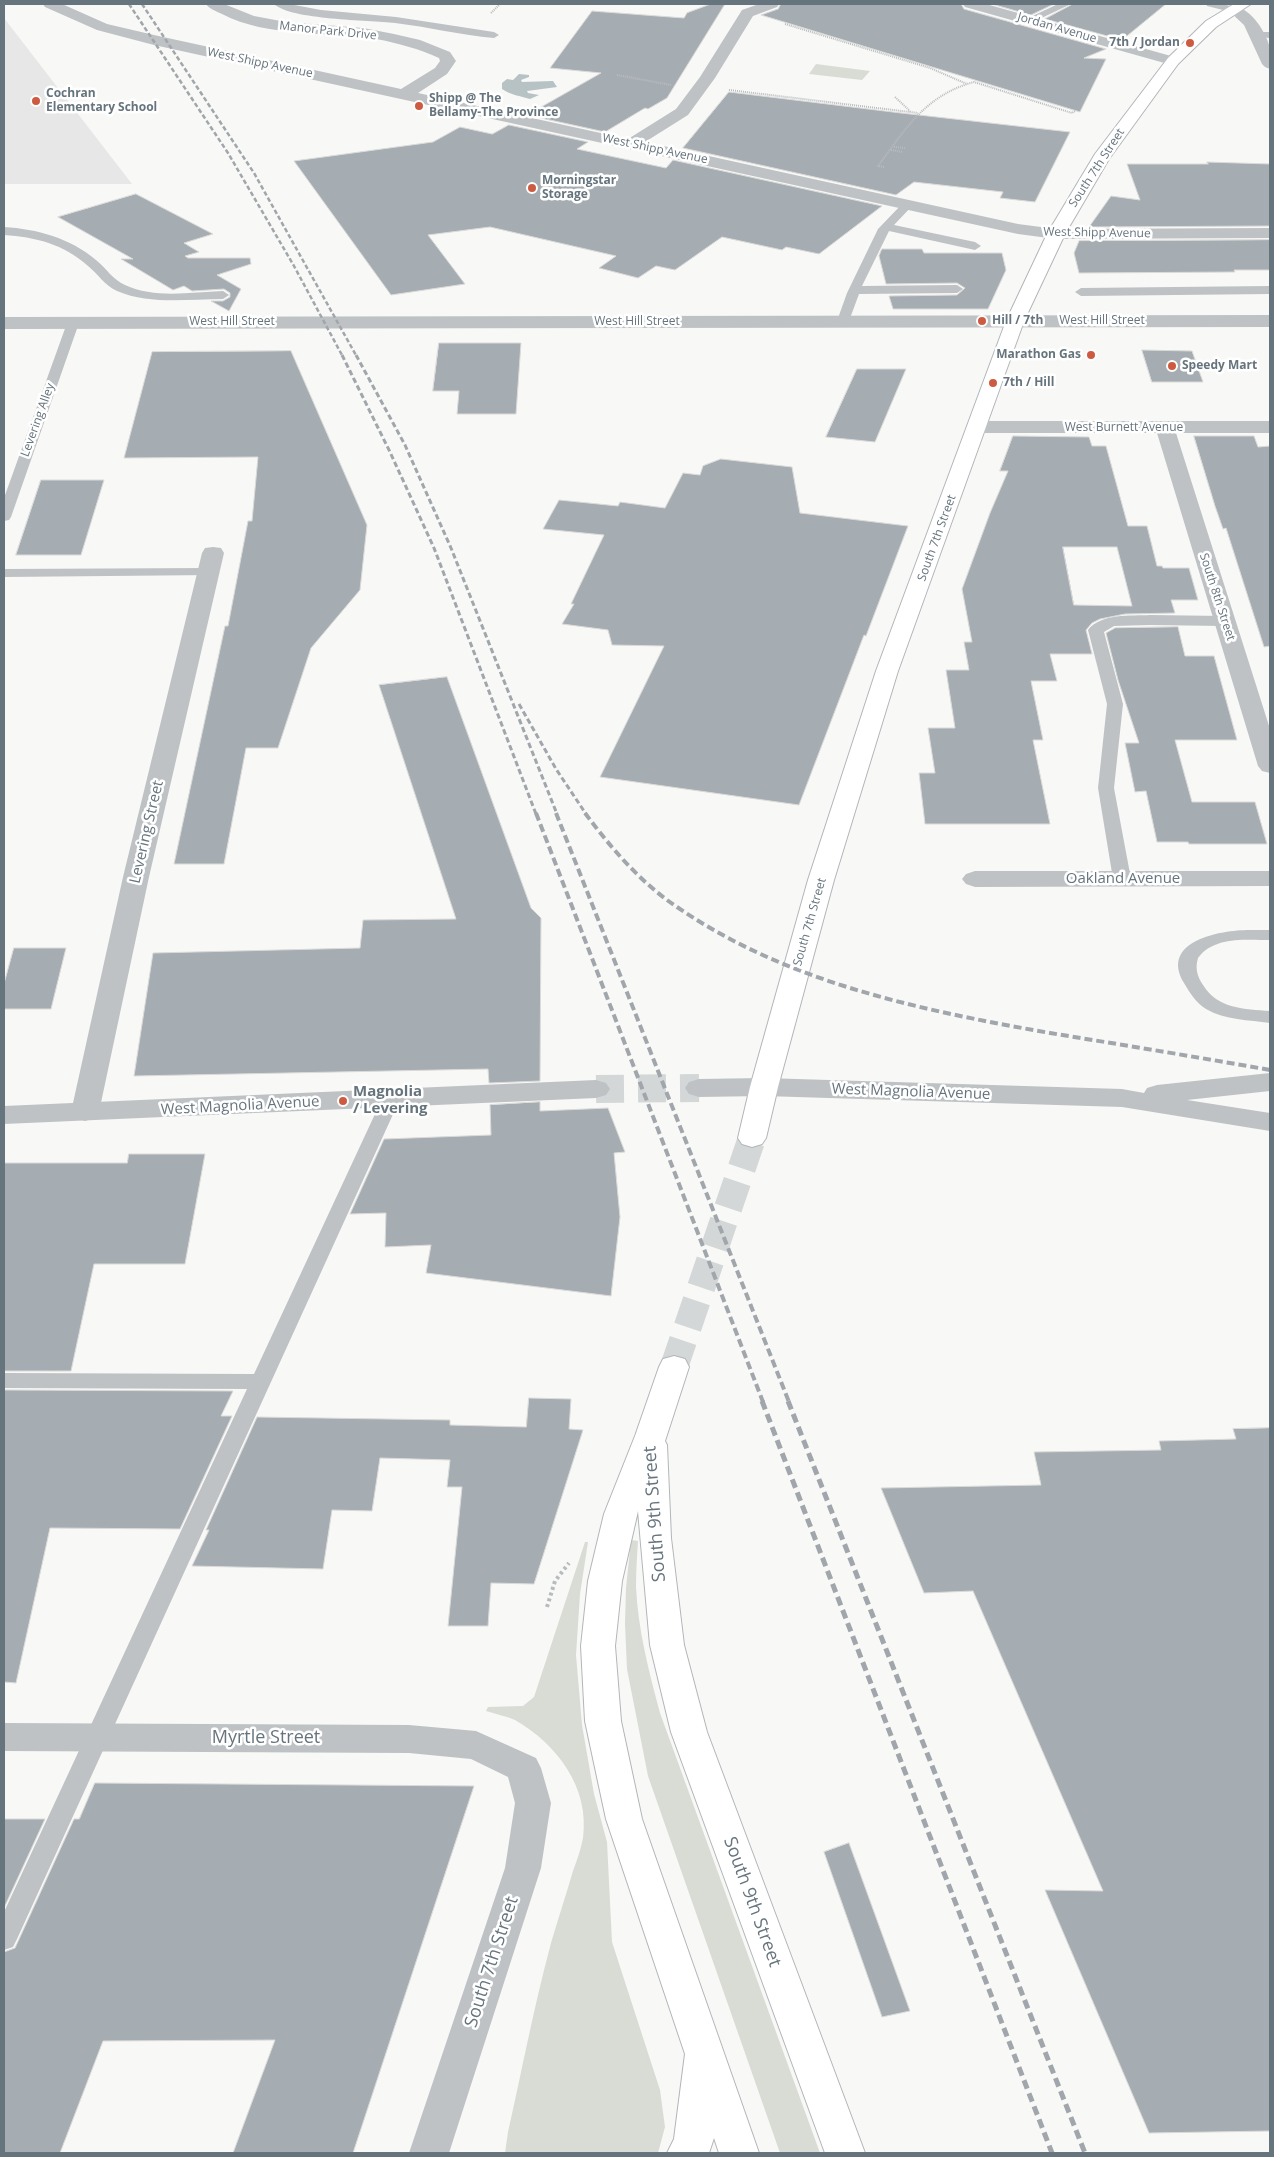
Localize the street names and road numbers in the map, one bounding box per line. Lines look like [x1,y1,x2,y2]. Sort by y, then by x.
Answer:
street label: Jordan Avenue [1016,10,1098,46]
street label: Manor Park Drive [279,19,377,43]
street label: West Shipp Avenue [206,45,314,81]
street label: South 7th Street [1066,126,1128,210]
street label: West Shipp Avenue [601,131,709,167]
street label: West Shipp Avenue [1043,225,1151,241]
street label: West Hill Street [1059,314,1145,328]
street label: West Hill Street [189,315,275,329]
street label: West Hill Street [594,315,680,329]
street label: Levering Alley [18,381,58,459]
street label: West Burnett Avenue [1065,421,1183,435]
street label: South 7th Street [915,493,959,583]
street label: South 8th Street [1196,551,1238,643]
street label: Levering Street [126,779,168,885]
street label: Oakland Avenue [1066,870,1180,888]
street label: South 7th Street [791,876,829,968]
street label: West Magnolia Avenue [831,1080,991,1104]
street label: West Magnolia Avenue [160,1093,320,1119]
street label: South 9th Street [639,1445,671,1583]
street label: Myrtle Street [212,1727,320,1749]
street label: South 9th Street [718,1834,786,1970]
street label: South 7th Street [461,1894,523,2030]

